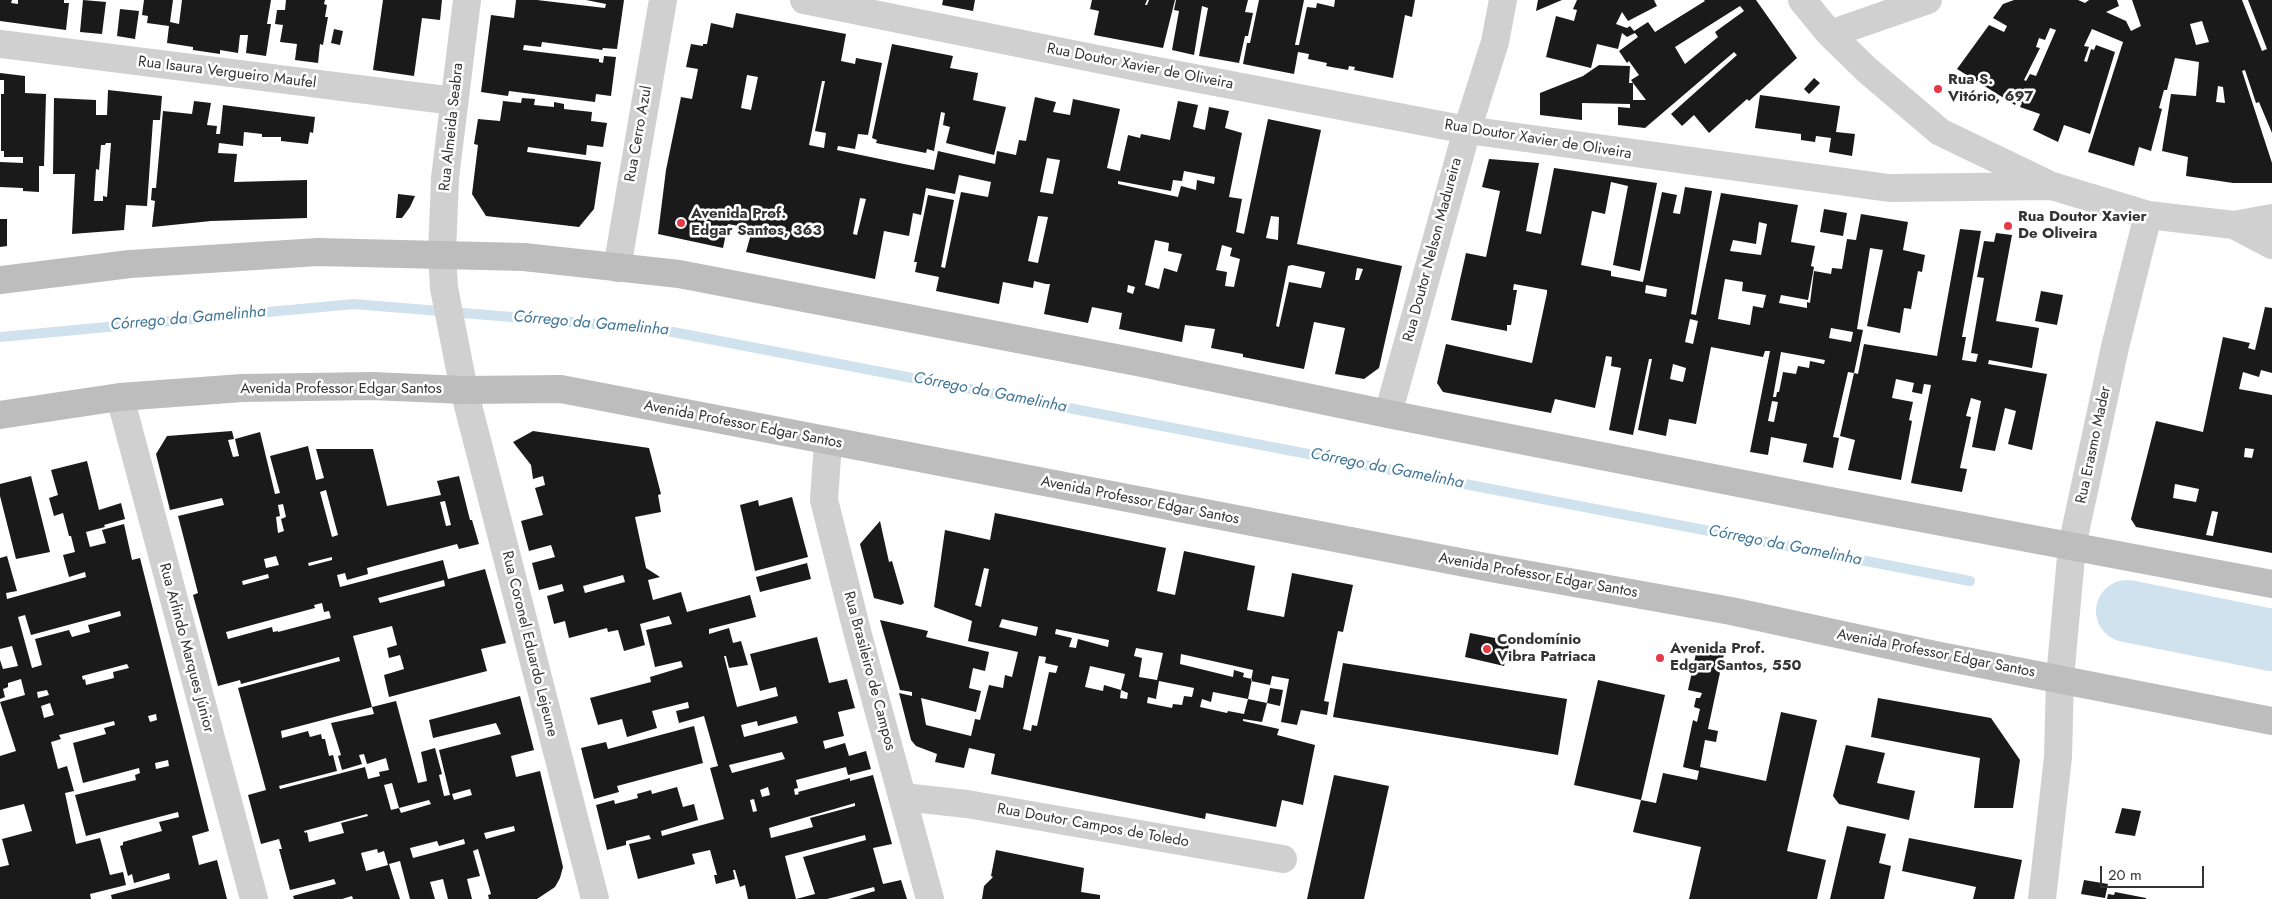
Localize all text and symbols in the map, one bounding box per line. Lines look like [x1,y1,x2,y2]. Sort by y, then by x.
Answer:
street label: Rua Doutor Xavier de Oliveira [1045,40,1235,94]
street label: Rua Isaura Vergueiro Maufel [137,53,317,93]
street label: Rua Almeida Seabra [436,62,468,192]
place label: Rua S. Vitório, 697 [1948,71,2033,106]
marker: Rua S. Vitório, 697 [1932,83,1944,95]
street label: Rua Cerro Azul [622,84,656,184]
street label: Rua Doutor Xavier de Oliveira [1443,116,1633,164]
street label: Rua Doutor Nelson Madureira [1400,156,1466,344]
place label: Avenida Prof. Edgar Santos, 363 [691,205,822,240]
place label: Rua Doutor Xavier De Oliveira [2018,208,2147,243]
marker: Avenida Prof. Edgar Santos, 363 [675,217,687,229]
marker: Rua Doutor Xavier De Oliveira [2002,220,2014,232]
water label: Córrego da Gamelinha [110,303,266,335]
water label: Córrego da Gamelinha [513,308,669,340]
water label: Córrego da Gamelinha [912,369,1068,417]
street label: Avenida Professor Edgar Santos [240,380,442,398]
street label: Rua Erasmo Mader [2073,385,2115,505]
street label: Avenida Professor Edgar Santos [642,397,844,453]
water label: Córrego da Gamelinha [1309,445,1465,493]
street label: Avenida Professor Edgar Santos [1039,473,1241,529]
water label: Córrego da Gamelinha [1707,522,1863,570]
street label: Rua Coronel Eduardo Lejeune [497,549,561,739]
street label: Avenida Professor Edgar Santos [1437,550,1639,602]
street label: Rua Arlindo Marques Júnior [155,561,217,735]
street label: Rua Brasileiro de Campos [839,589,899,753]
street label: Avenida Professor Edgar Santos [1835,626,2037,682]
place label: Condomínio Vibra Patriaca [1497,631,1596,666]
place label: Avenida Prof. Edgar Santos, 550 [1670,640,1801,675]
marker: Condomínio Vibra Patriaca [1481,643,1493,655]
marker: Avenida Prof. Edgar Santos, 550 [1654,652,1666,664]
street label: Rua Doutor Campos de Toledo [996,800,1190,852]
scale bar [2102,856,2206,888]
text: 20 m [2108,864,2142,886]

